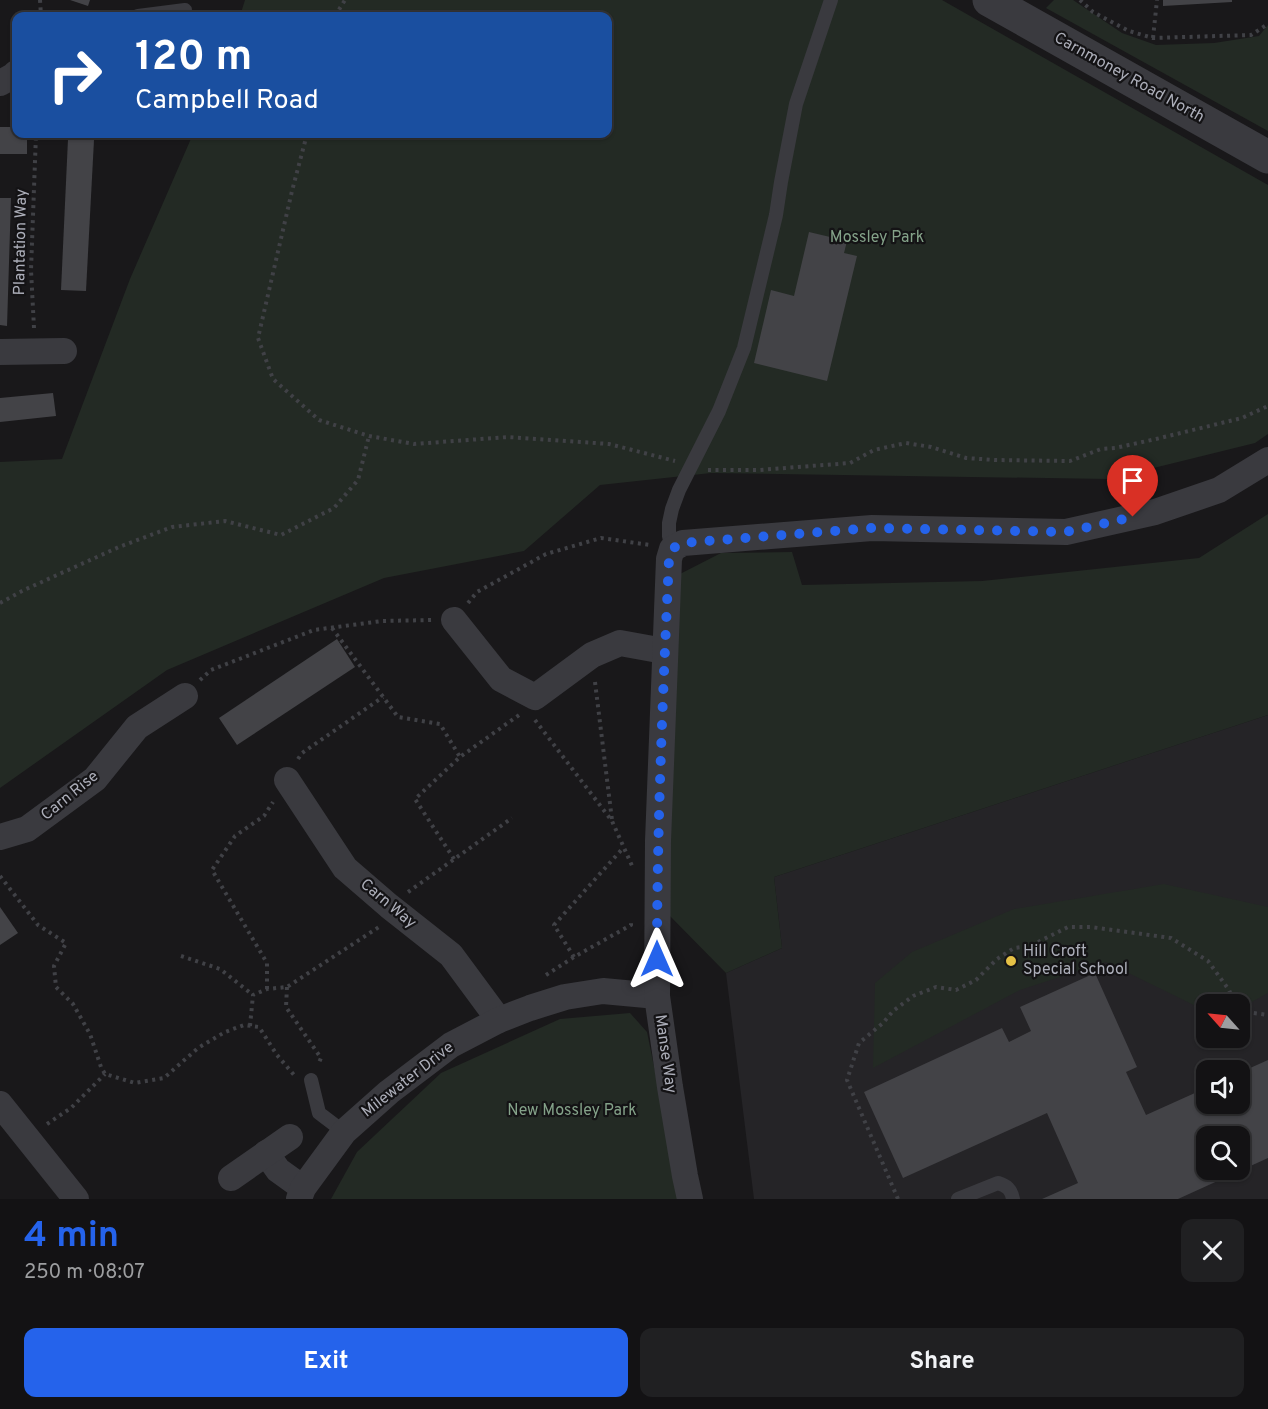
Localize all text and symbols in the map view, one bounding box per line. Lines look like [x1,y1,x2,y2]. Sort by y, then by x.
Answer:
street label: Carnmoney Road North [1050,28,1208,128]
text: 120 m [135,32,252,85]
icon: right [36,36,114,114]
text: Campbell Road [135,84,319,118]
street label: Plantation Way [10,188,32,296]
park label: Mossley Park [830,228,924,248]
pin [1107,455,1158,517]
icon: arrive [1116,464,1149,497]
street label: Carn Rise [37,767,103,825]
street label: Carn Way [356,875,420,933]
position arrow [625,927,689,991]
place label: Hill Croft Special School [1023,942,1128,980]
marker: Hill Croft Special School [1004,954,1018,968]
north arrow [1196,994,1250,1048]
map controls [1196,994,1250,1180]
street label: Manse Way [650,1013,680,1095]
street label: Milewater Drive [358,1038,458,1122]
button: sound [1196,1060,1250,1114]
park label: New Mossley Park [507,1101,637,1121]
button: search [1196,1126,1250,1180]
text: 4 min [24,1214,119,1260]
button: close [1181,1219,1244,1282]
text: 250 m · 08:07 [24,1260,145,1286]
button: Exit [24,1328,628,1397]
button: Share [640,1328,1244,1397]

